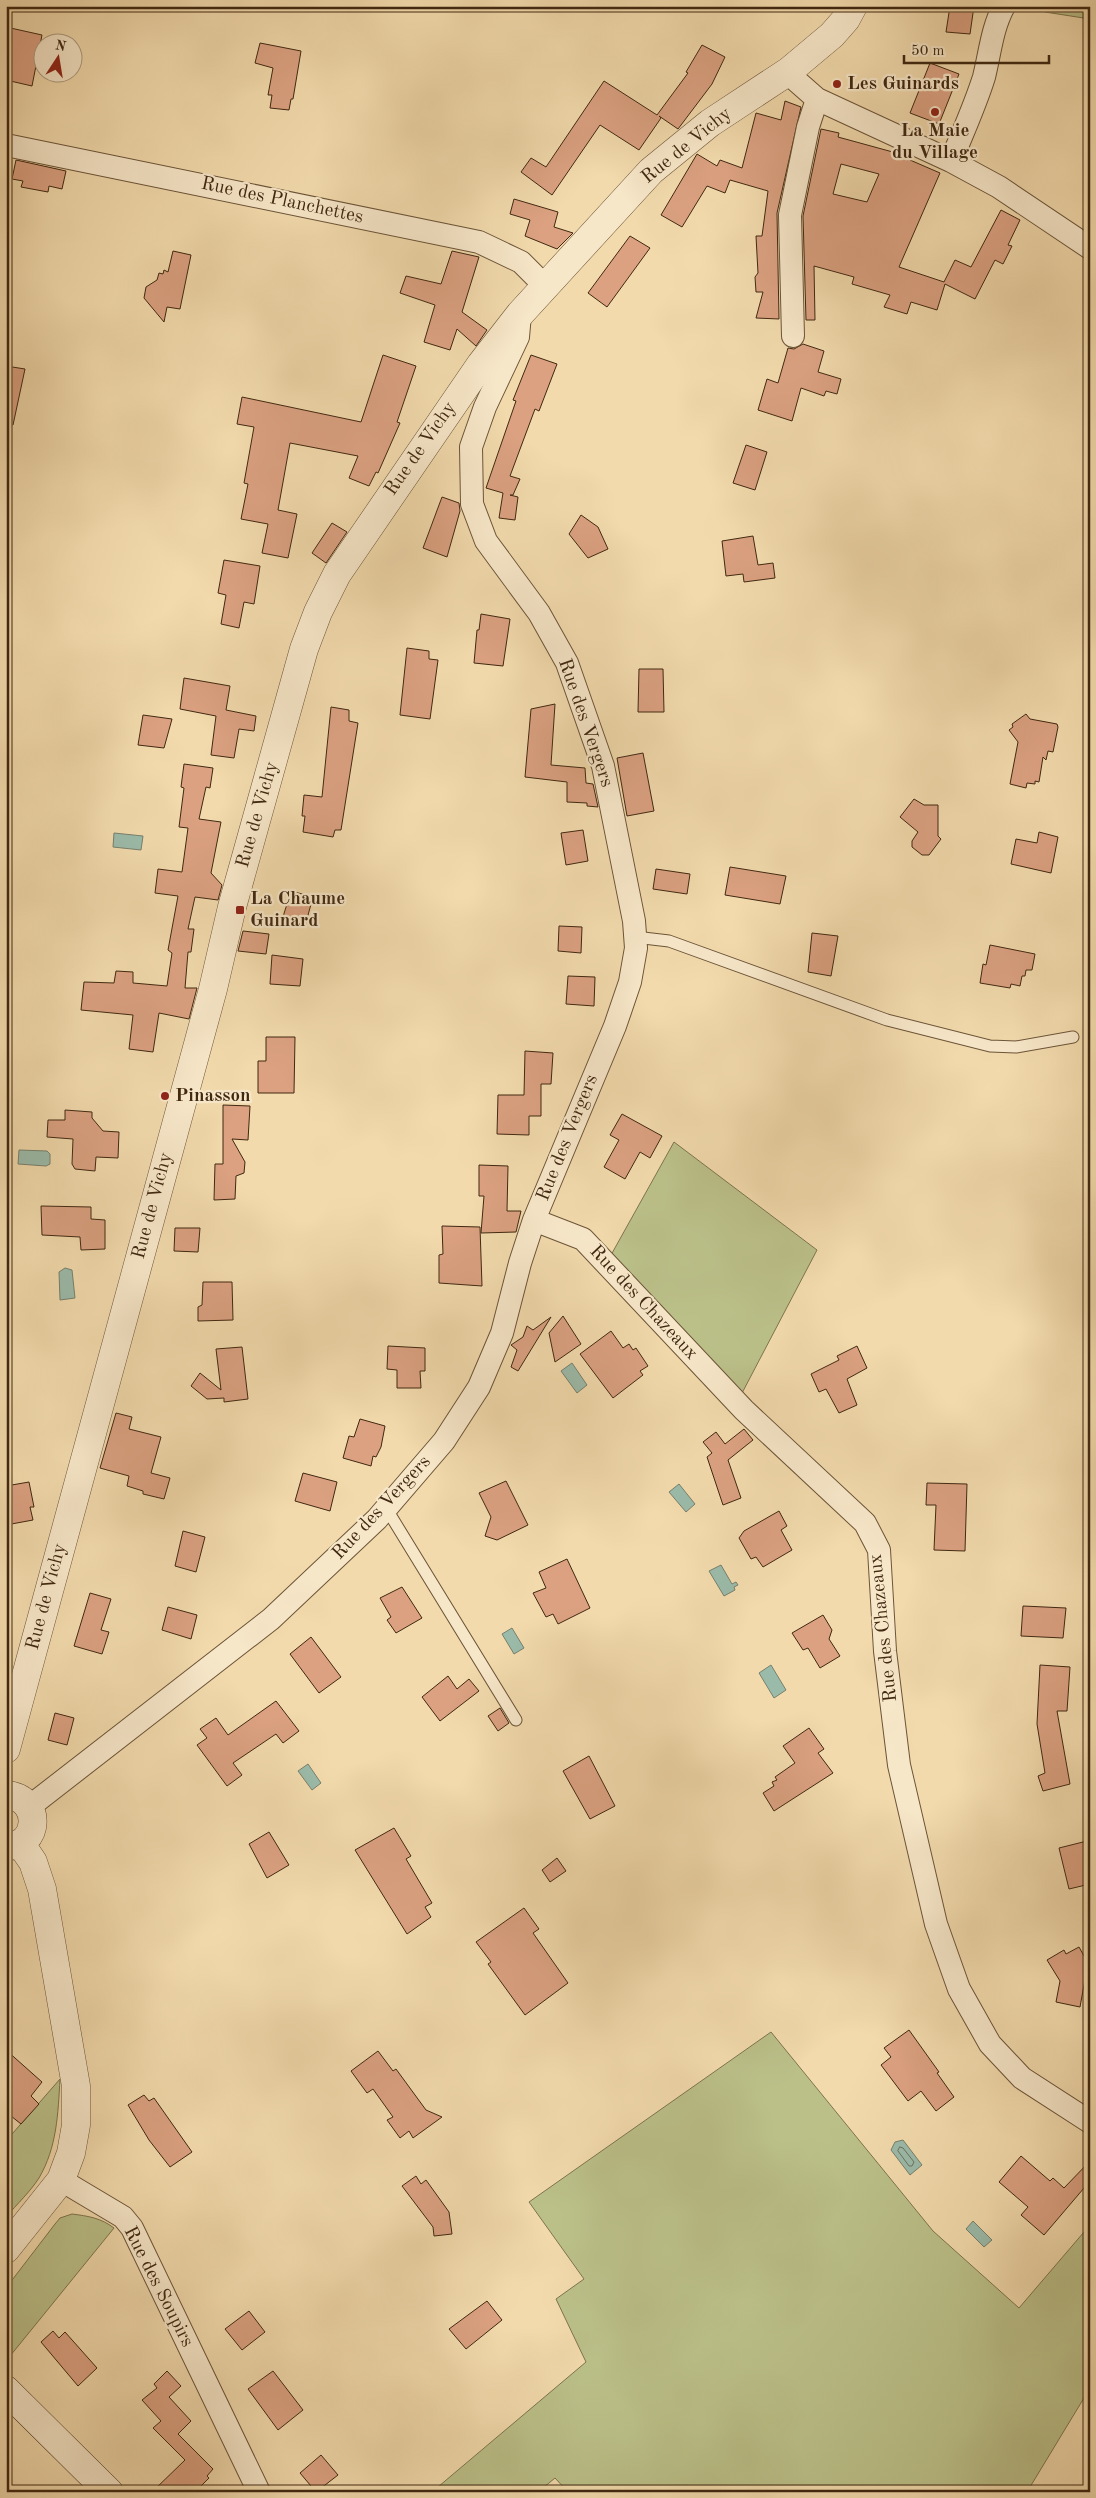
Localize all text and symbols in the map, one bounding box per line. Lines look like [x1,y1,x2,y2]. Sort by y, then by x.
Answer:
north arrow [32,32,82,82]
scale bar [904,32,1048,64]
text: N [54,38,67,54]
text: 50 m [911,44,945,59]
place label: Les Guinards [847,75,959,94]
marker: Les Guinards [831,78,843,90]
street label: Rue de Vichy [638,104,736,188]
marker: La Maie du Village [929,106,941,118]
place label: La Maie du Village [892,122,978,163]
street label: Rue des Planchettes [199,175,365,227]
street label: Rue de Vichy [382,399,460,499]
street label: Rue des Vergers [554,656,616,790]
street label: Rue de Vichy [234,760,282,870]
place label: La Chaume Guinard [250,890,345,931]
marker: La Chaume Guinard [234,904,246,916]
street label: Rue des Vergers [534,1072,602,1204]
place label: Pinasson [175,1087,251,1106]
marker: Pinasson [159,1090,171,1102]
street label: Rue de Vichy [130,1151,176,1261]
street label: Rue des Chazeaux [585,1242,701,1364]
street label: Rue des Vergers [329,1452,435,1564]
street label: Rue de Vichy [24,1542,70,1652]
street label: Rue des Chazeaux [867,1553,901,1703]
street label: Rue des Soupirs [119,2224,197,2350]

